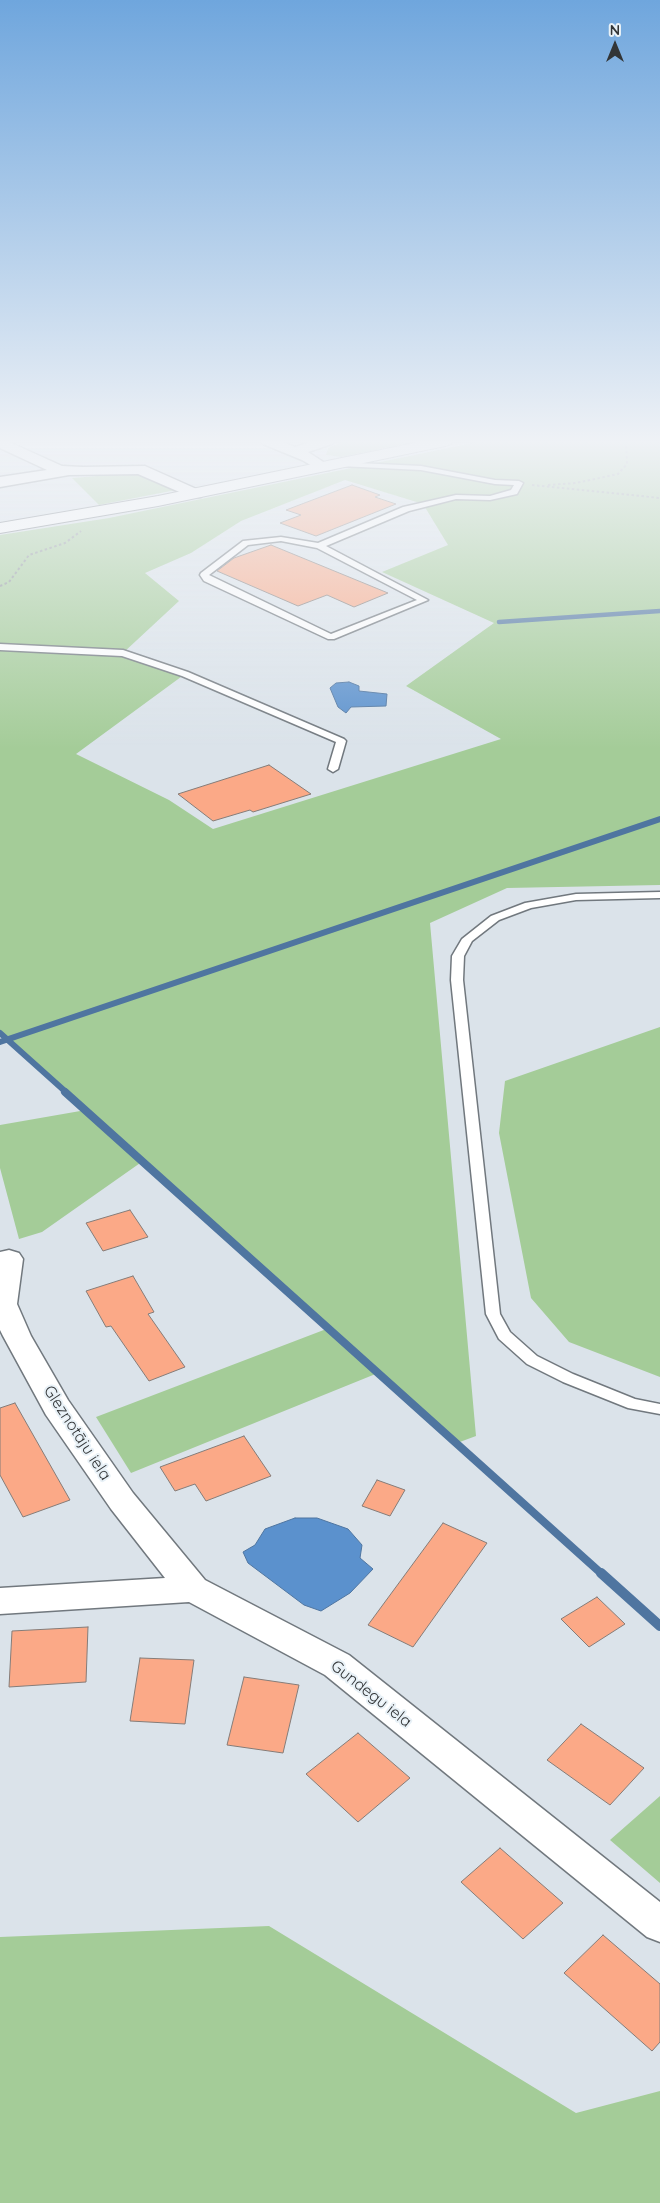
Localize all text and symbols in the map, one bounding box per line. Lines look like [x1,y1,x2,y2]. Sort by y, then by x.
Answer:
north arrow [590,20,640,70]
text: N [610,21,620,39]
street label: Gleznotāju iela [39,1382,115,1484]
street label: Gundegu iela [327,1656,415,1732]

